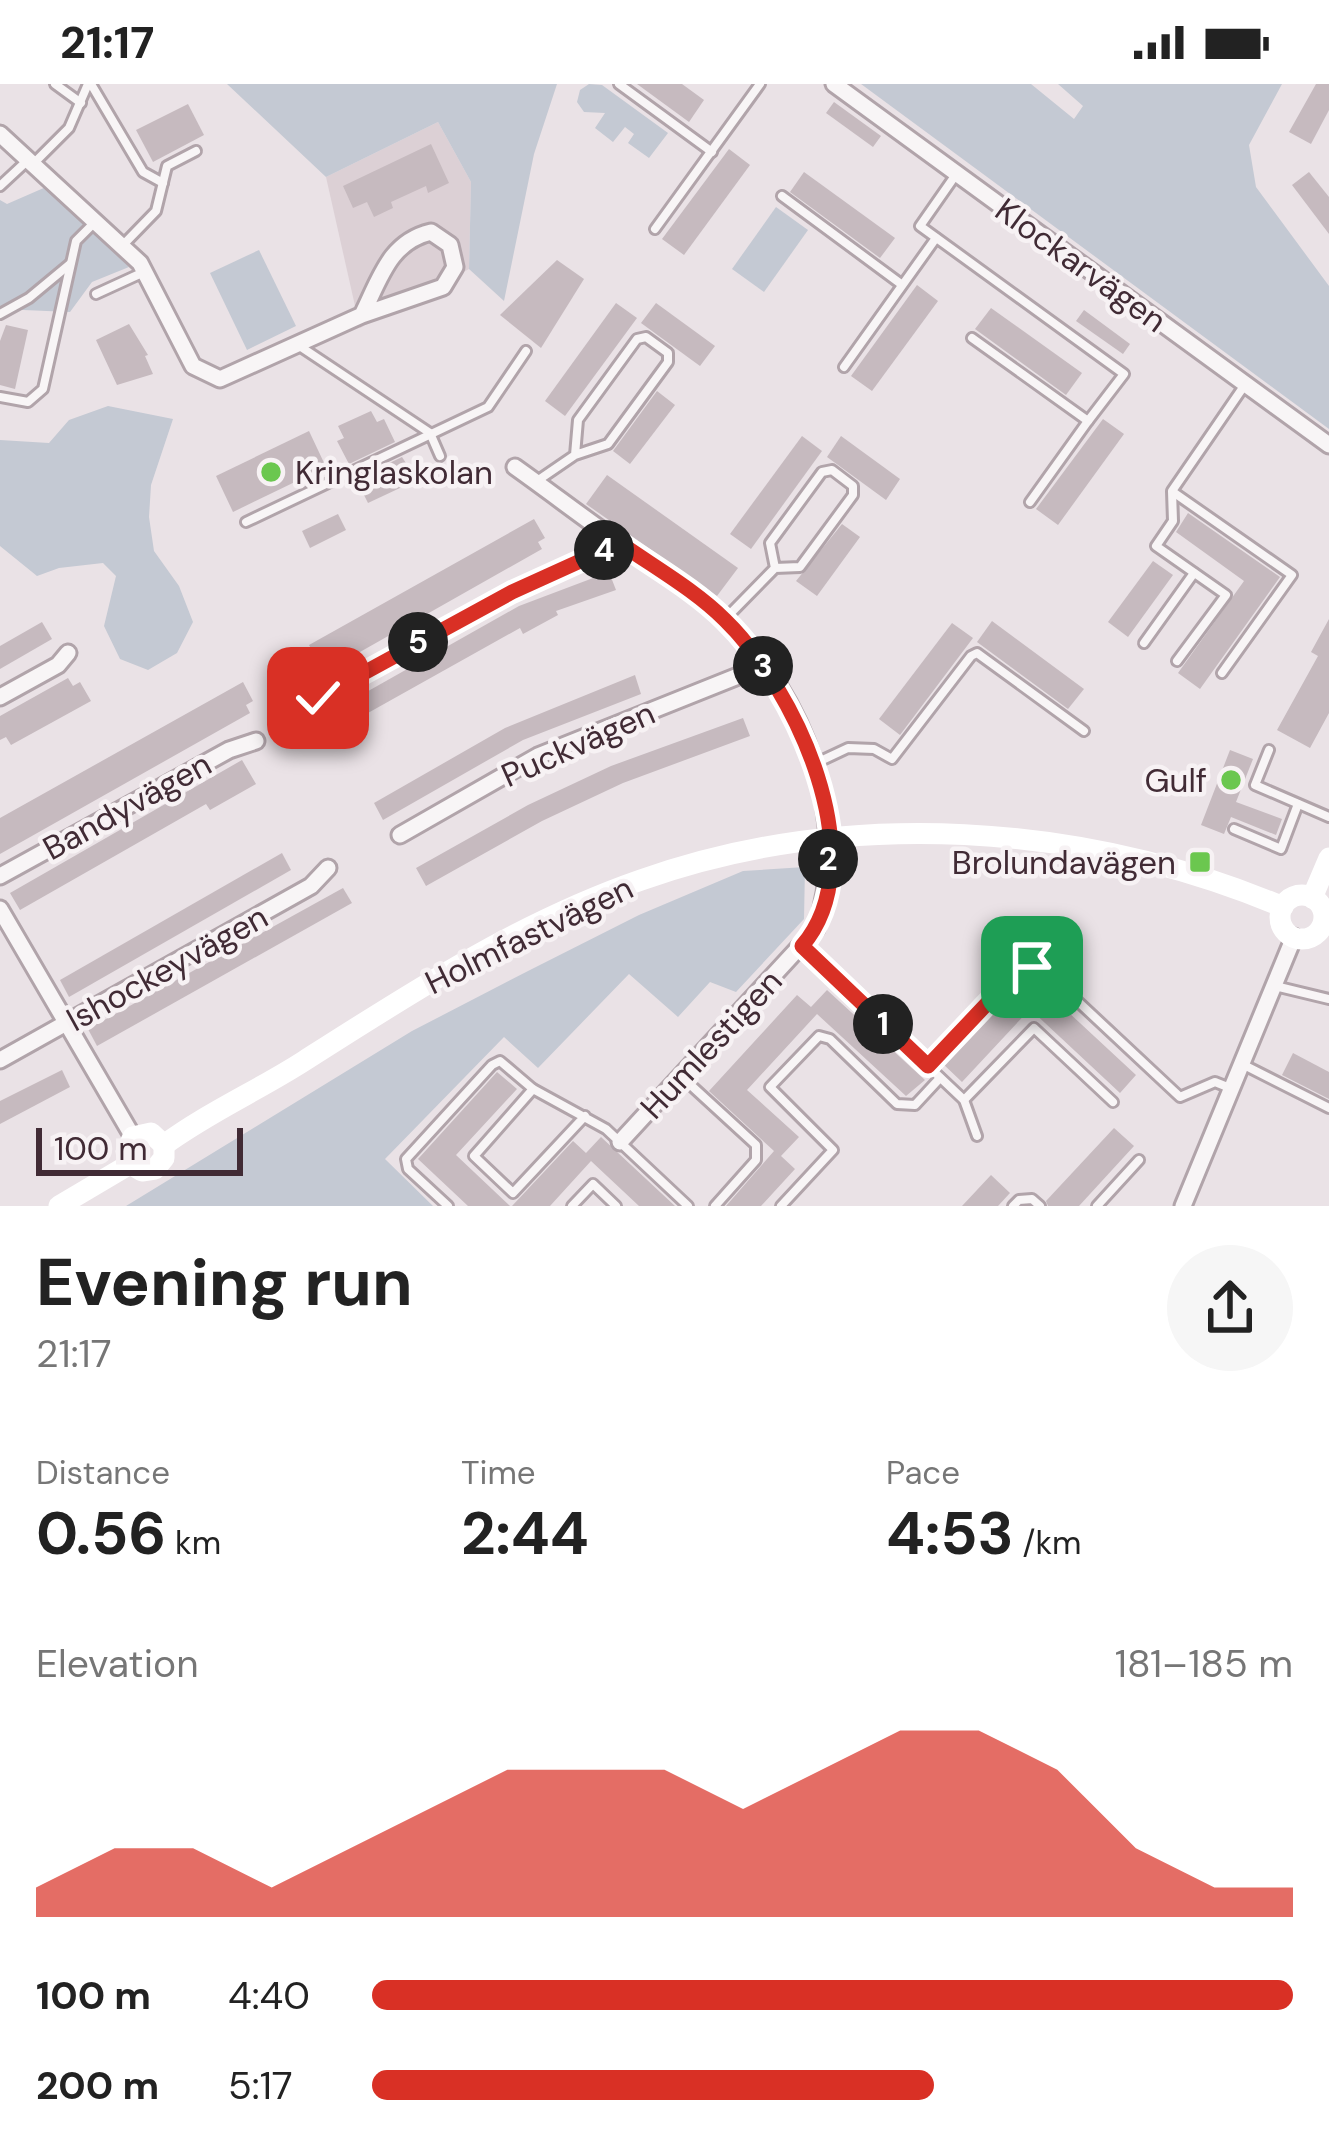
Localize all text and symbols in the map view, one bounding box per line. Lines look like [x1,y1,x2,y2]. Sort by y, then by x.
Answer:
text: 21:17 [60,13,154,72]
street label: Klockarvägen [987,188,1175,342]
place label: Kringlaskolan [295,451,493,494]
marker: Kringlaskolan [258,459,284,485]
pin: 4 [574,520,634,580]
text: 4 [593,528,615,571]
pin: 5 [388,612,448,672]
text: 5 [408,620,428,663]
pin: 3 [733,636,793,696]
text: 3 [753,644,773,687]
pin [267,647,369,749]
icon: check [285,665,351,731]
street label: Puckvägen [495,691,661,797]
street label: Bandyvägen [35,742,219,870]
place label: Gulf [1144,759,1207,802]
marker: Gulf [1218,767,1244,793]
pin: 2 [798,829,858,889]
text: 2 [818,837,838,880]
place label: Brolundavägen [952,841,1176,884]
marker: Brolundavägen [1187,849,1213,875]
street label: Holmfastvägen [418,866,640,1004]
street label: Ishockeyvägen [59,895,275,1041]
pin [981,916,1083,1018]
icon: arrive [999,934,1065,1000]
street label: Humlestigen [631,960,791,1128]
pin: 1 [853,994,913,1054]
text: 1 [877,1002,889,1045]
scale bar [36,1122,243,1175]
text: 100 m [54,1127,148,1170]
text: Evening run [36,1240,413,1325]
button: share [1167,1245,1293,1371]
text: 21:17 [36,1328,112,1379]
text: Distance [36,1451,170,1494]
text: Time [461,1451,536,1494]
text: Pace [886,1451,960,1494]
text: 0.56 [36,1494,166,1573]
text: 2:44 [461,1494,589,1573]
text: 4:53 [886,1494,1014,1573]
text: km [166,1521,221,1564]
text: /km [1014,1521,1082,1564]
text: Elevation [36,1638,199,1689]
text: 181–185 m [1115,1638,1293,1689]
text: 100 m [36,1970,151,2021]
text: 4:40 [228,1970,310,2021]
text: 200 m [36,2060,159,2111]
text: 5:17 [228,2060,293,2111]

